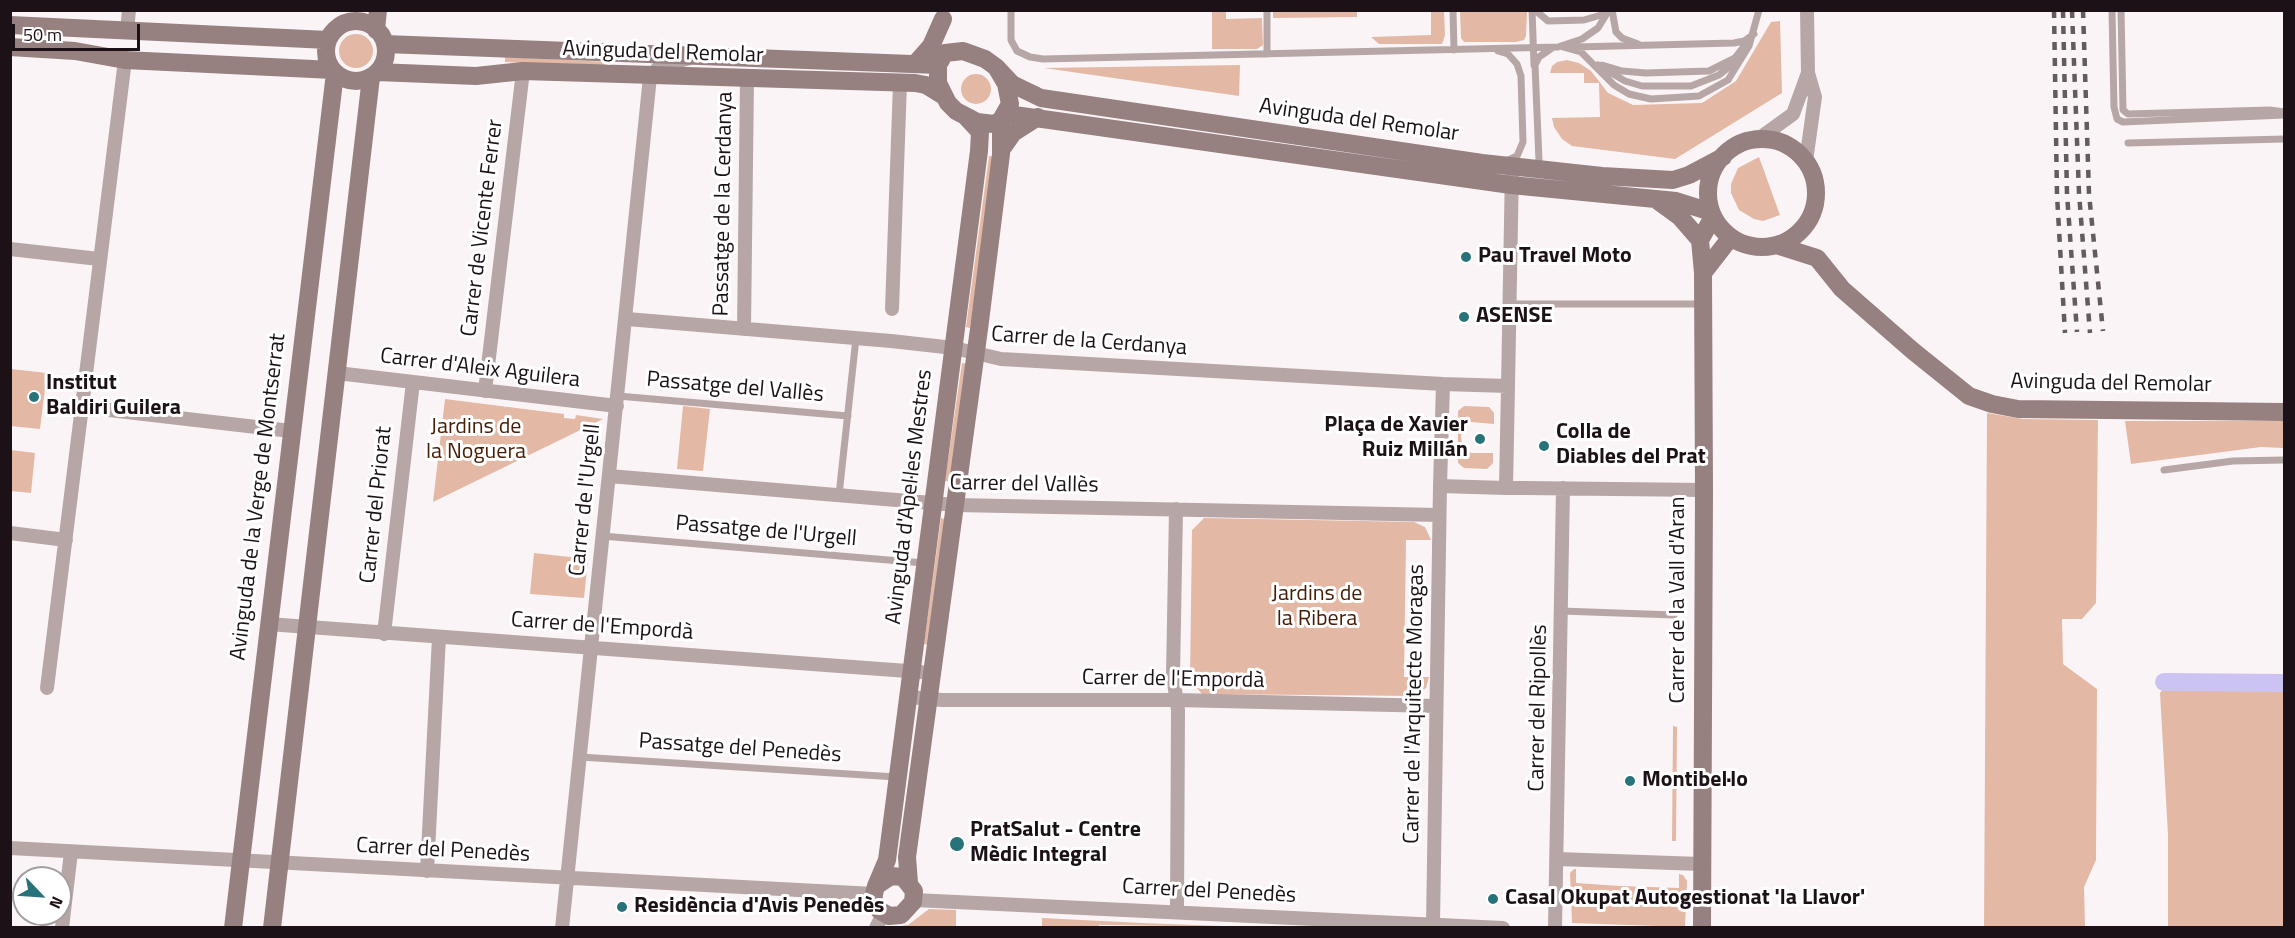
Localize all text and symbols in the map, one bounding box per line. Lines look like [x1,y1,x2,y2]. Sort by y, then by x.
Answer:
scale bar [15,12,142,50]
text: 50 m [23,21,62,48]
street label: Avinguda del Remolar [562,36,764,70]
street label: Passatge de la Cerdanya [709,91,739,317]
street label: Avinguda del Remolar [1258,94,1460,148]
street label: Carrer de Vicente Ferrer [457,118,509,338]
place label: Pau Travel Moto [1478,244,1632,270]
marker: Pau Travel Moto [1459,250,1473,264]
place label: ASENSE [1476,304,1553,330]
marker: ASENSE [1457,310,1471,324]
street label: Carrer de la Cerdanya [990,322,1188,362]
street label: Avinguda de la Verge de Montserrat [226,332,292,662]
street label: Carrer d'Aleix Aguilera [379,344,581,394]
street label: Passatge del Vallès [645,367,825,409]
street label: Avinguda d'Apel·les Mestres [881,368,939,626]
street label: Avinguda del Remolar [2010,369,2212,399]
place label: Institut Baldiri Guilera [46,371,181,422]
marker: Institut Baldiri Guilera [27,390,41,404]
place label: Plaça de Xavier Ruiz Millán [1324,413,1468,464]
park label: Jardins de la Noguera [426,415,526,466]
place label: Colla de Diables del Prat [1556,420,1706,472]
street label: Carrer de l'Urgell [565,423,607,577]
street label: Carrer del Priorat [356,425,398,585]
marker: Plaça de Xavier Ruiz Millán [1473,432,1487,446]
marker: Colla de Diables del Prat [1537,439,1551,453]
street label: Carrer del Vallès [949,471,1099,499]
street label: Carrer de la Vall d'Aran [1666,496,1692,704]
street label: Passatge de l'Urgell [674,511,858,553]
street label: Carrer de l'Arquitecte Moragas [1399,564,1431,844]
park label: Jardins de la Ribera [1272,582,1362,634]
street label: Carrer de l'Empordà [510,607,694,647]
street label: Carrer del Ripollès [1524,624,1554,792]
street label: Carrer de l'Empordà [1082,665,1264,695]
street label: Passatge del Penedès [638,729,842,769]
place label: Montibel·lo [1642,768,1748,794]
marker: Montibel·lo [1623,774,1637,788]
place label: PratSalut - Centre Mèdic Integral [970,818,1141,870]
street label: Carrer del Penedès [355,833,531,869]
marker: PratSalut - Centre Mèdic Integral [948,835,966,853]
north arrow [12,866,72,926]
street label: Carrer del Penedès [1121,874,1297,910]
place label: Casal Okupat Autogestionat 'la Llavor' [1505,886,1865,912]
marker: Casal Okupat Autogestionat 'la Llavor' [1486,892,1500,906]
text: N [43,893,70,913]
place label: Residència d'Avis Penedès [634,894,884,920]
marker: Residència d'Avis Penedès [615,900,629,914]

